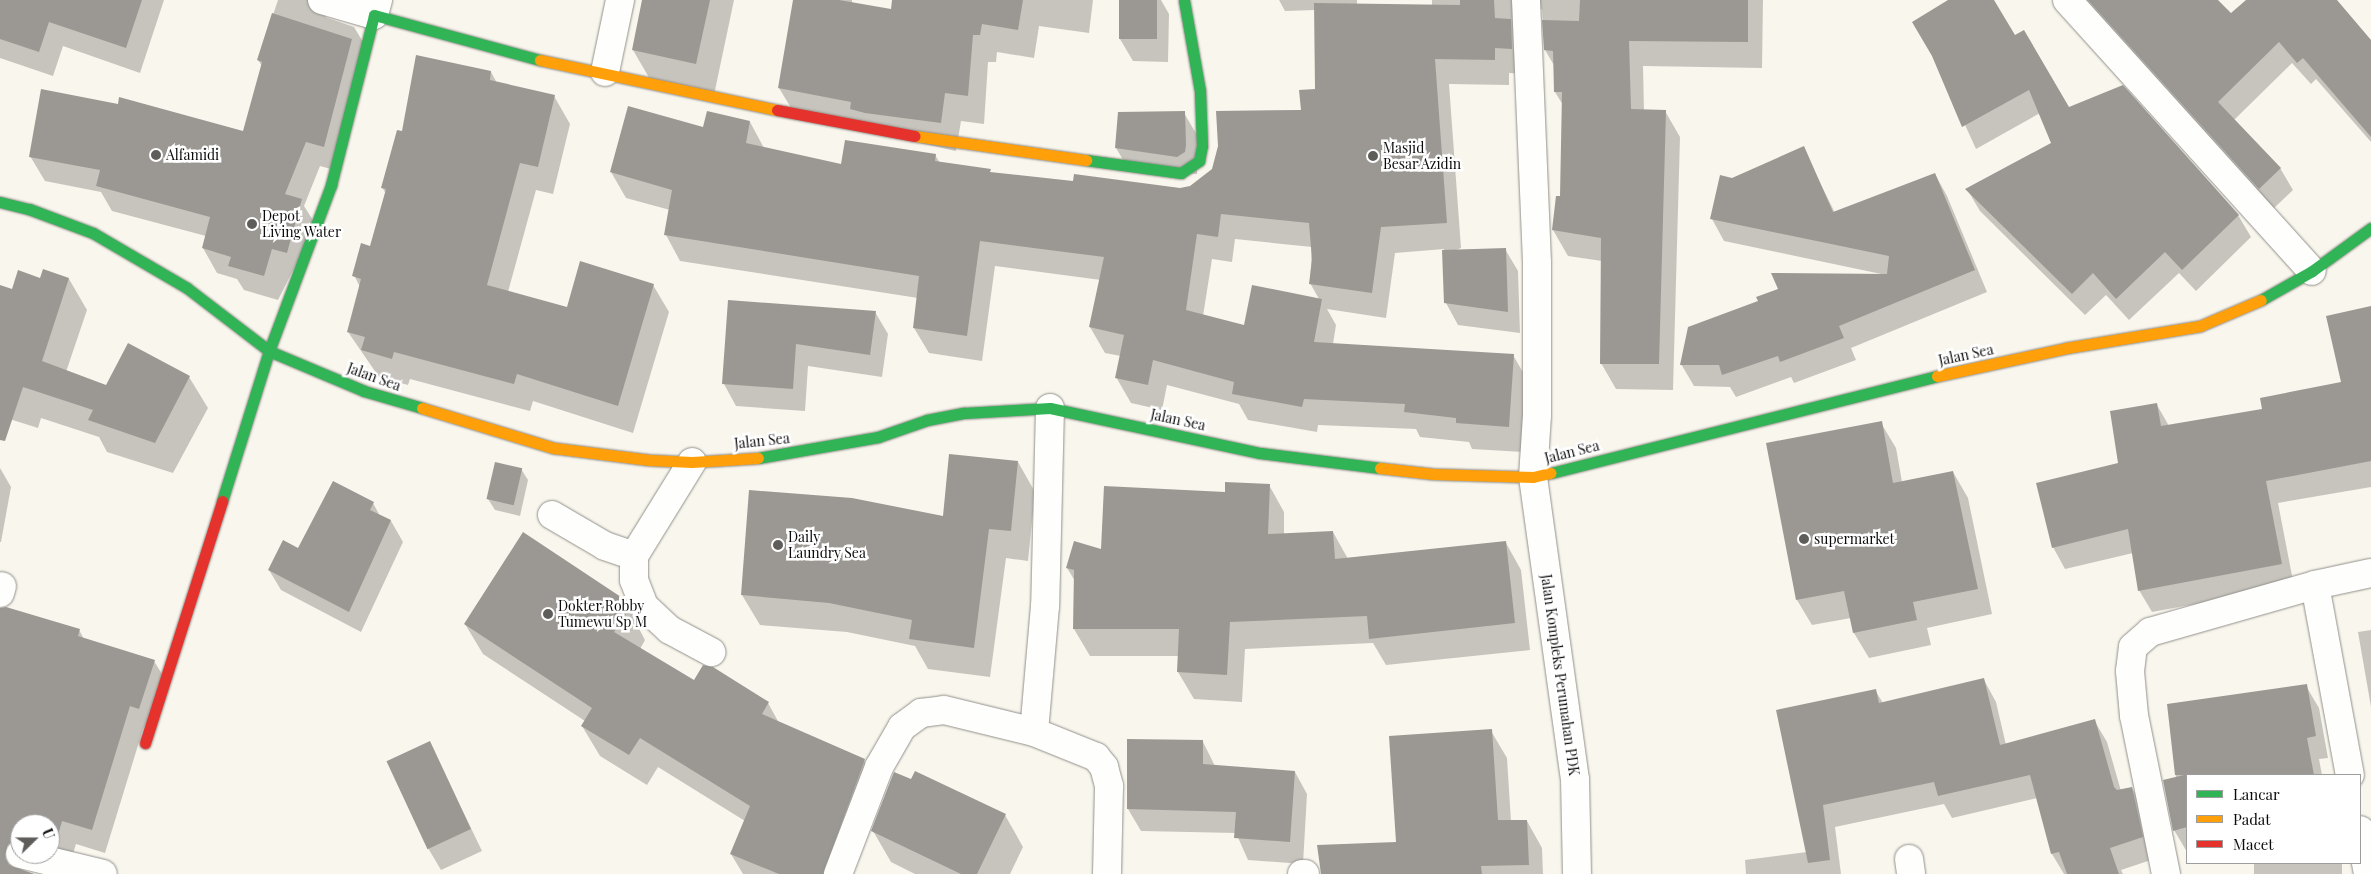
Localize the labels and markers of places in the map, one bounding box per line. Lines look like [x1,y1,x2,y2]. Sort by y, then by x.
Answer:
place label: Masjid Besar Azidin [1383,140,1462,172]
place label: Alfamidi [166,147,219,163]
marker: Alfamidi [150,149,162,161]
marker: Masjid Besar Azidin [1367,150,1379,162]
place label: Depot Living Water [262,208,342,240]
marker: Depot Living Water [246,218,258,230]
place label: Daily Laundry Sea [788,529,866,562]
place label: supermarket [1814,531,1895,547]
marker: supermarket [1798,533,1810,545]
marker: Daily Laundry Sea [772,539,784,551]
place label: Dokter Robby Tumewu Sp M [558,598,647,630]
marker: Dokter Robby Tumewu Sp M [542,608,554,620]

